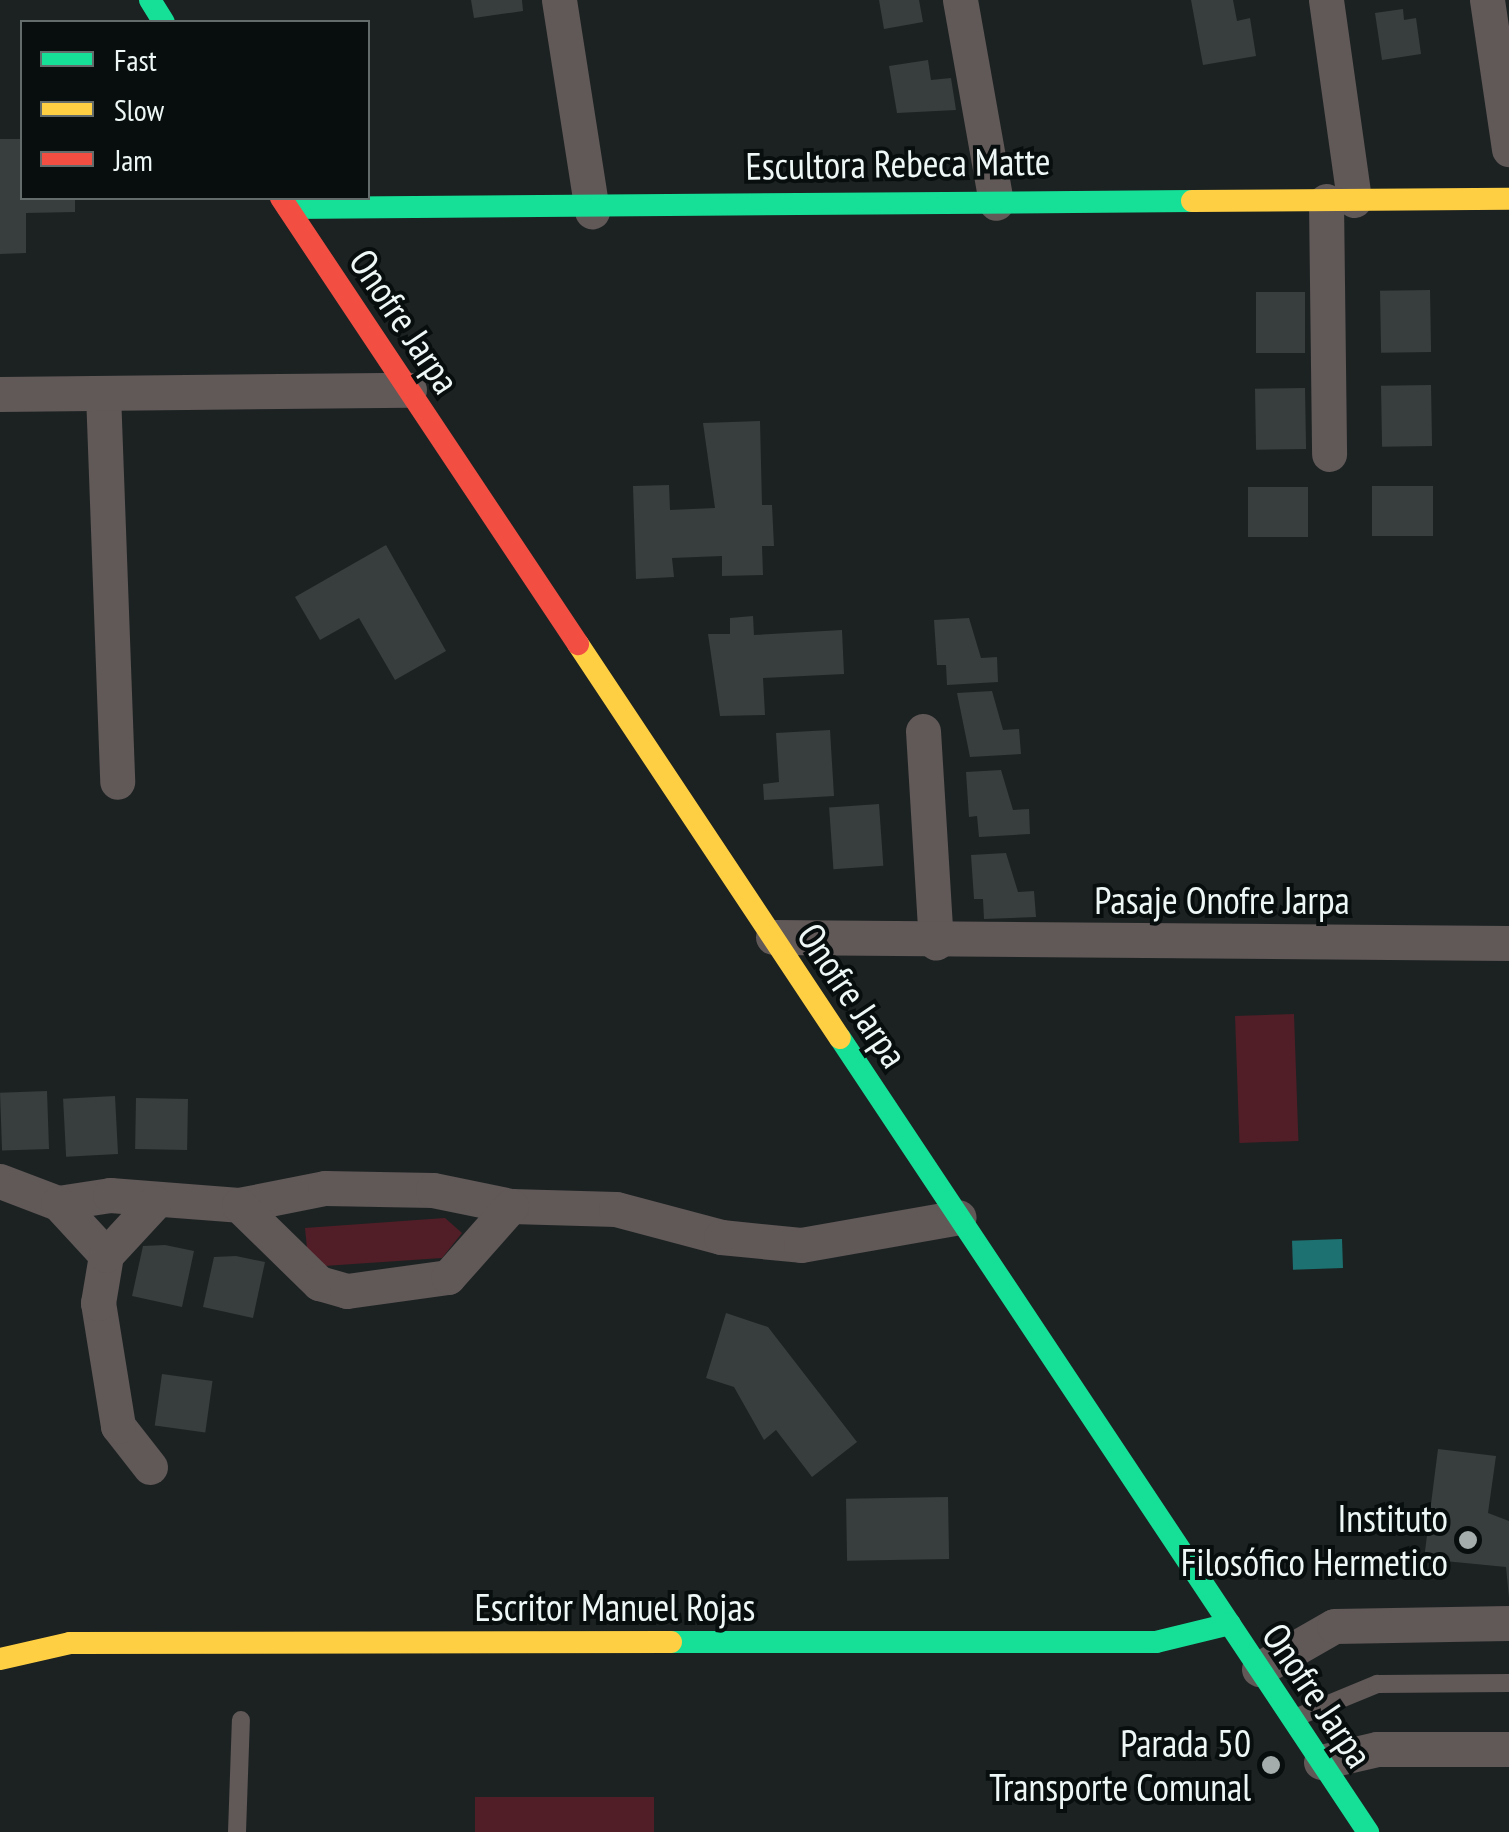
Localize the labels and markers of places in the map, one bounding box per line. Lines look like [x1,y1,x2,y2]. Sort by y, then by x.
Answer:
place label: Instituto Filosófico Hermetico [1181,1495,1448,1585]
marker: Instituto Filosófico Hermetico [1457,1529,1479,1551]
place label: Parada 50 Transporte Comunal [989,1720,1251,1810]
marker: Parada 50 Transporte Comunal [1260,1754,1282,1776]

